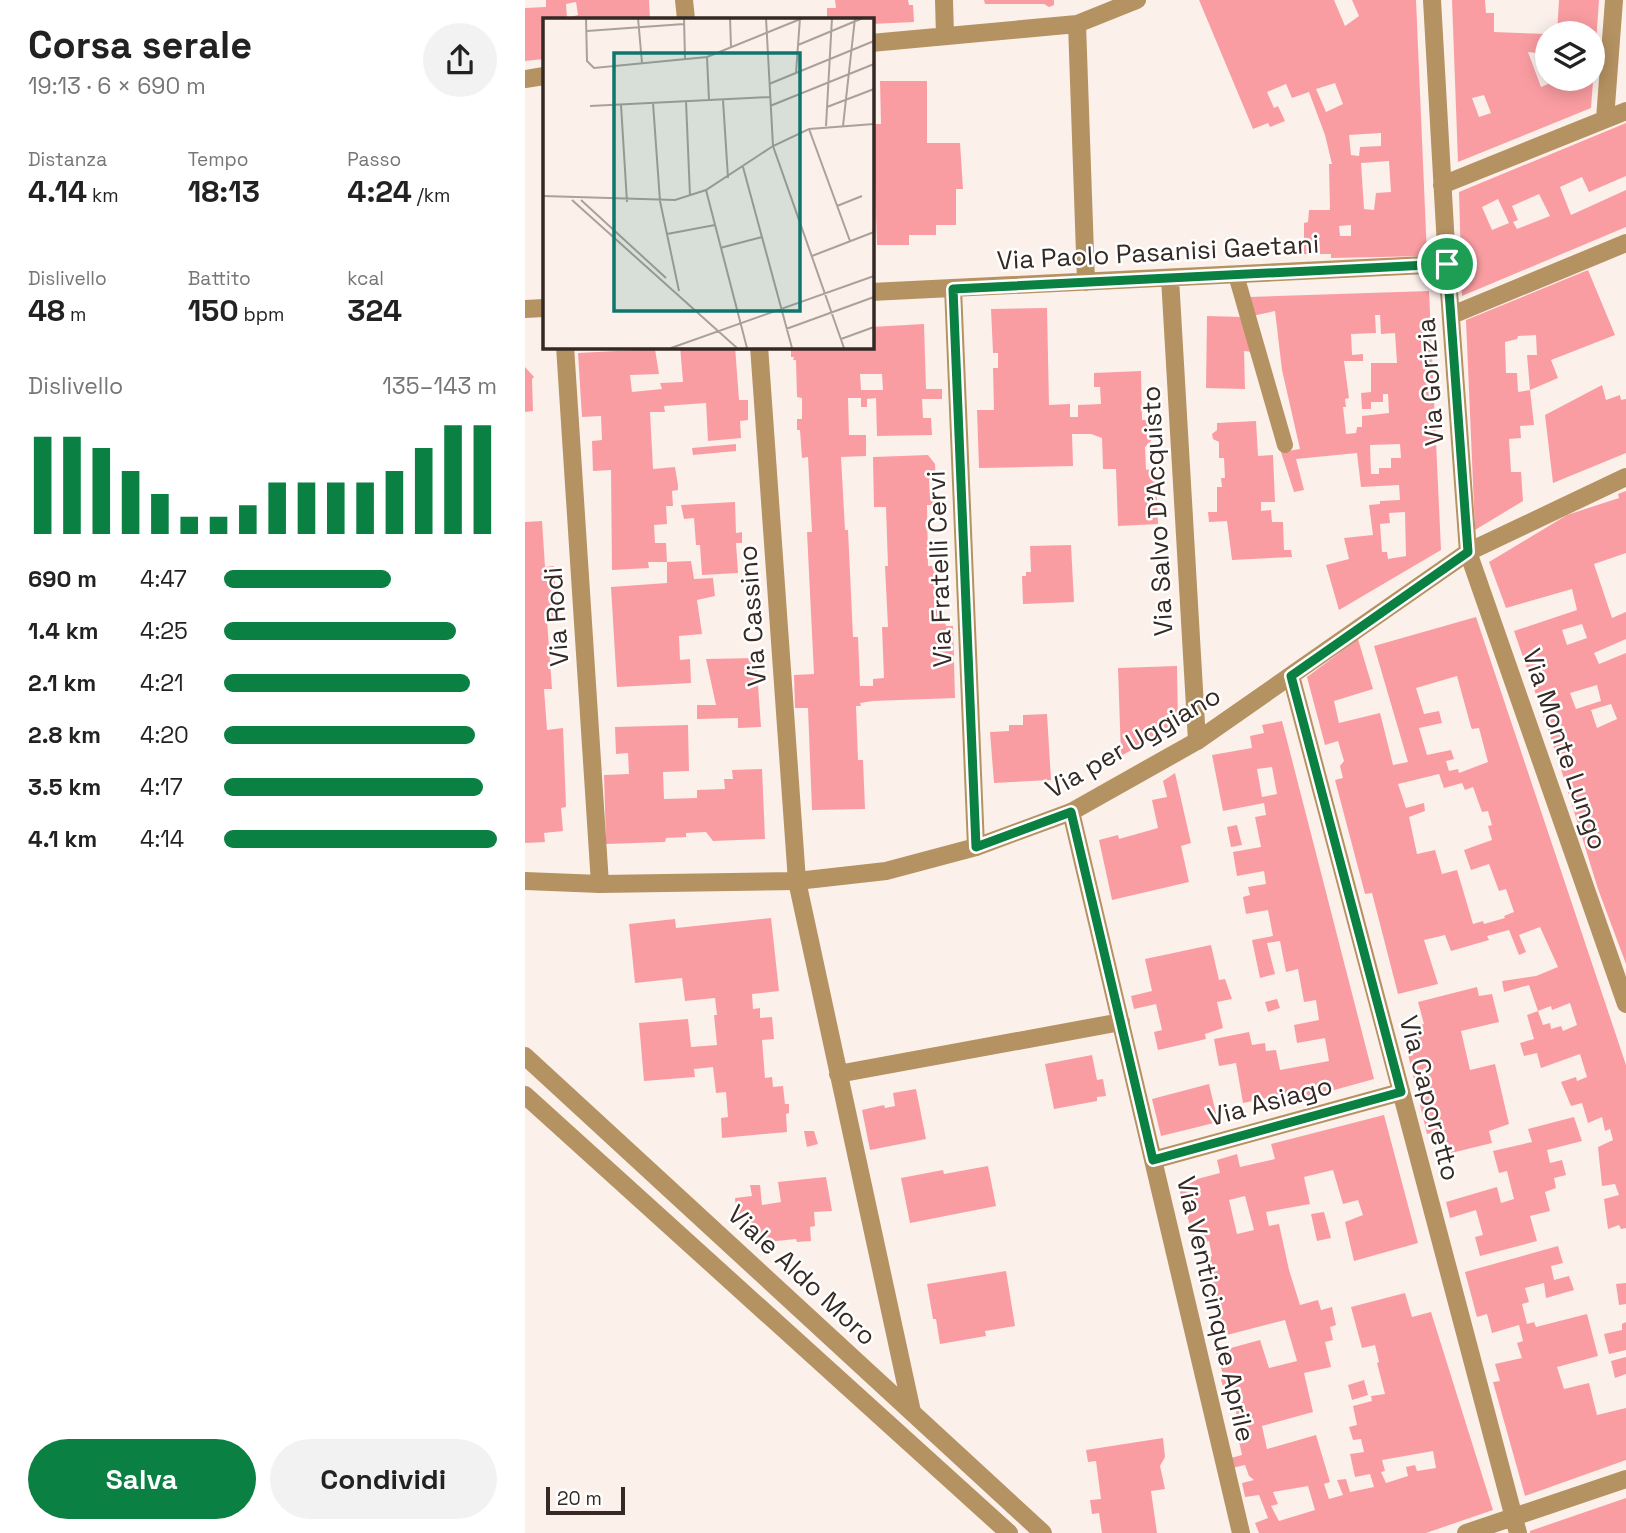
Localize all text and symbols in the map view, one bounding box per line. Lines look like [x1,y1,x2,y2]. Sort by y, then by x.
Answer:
inset map [543,18,873,348]
text: Corsa serale [28,21,252,69]
map controls [1535,21,1605,91]
button: layers [1535,21,1605,91]
button: share [423,23,497,97]
text: 19:13 · 6 × 690 m [28,71,206,101]
text: Distanza [28,147,107,172]
text: Tempo [188,147,249,172]
text: Passo [347,147,401,172]
text: 4.14 [28,172,87,211]
text: 18:13 [188,172,260,211]
text: 4:24 [347,172,412,211]
text: km [87,183,119,208]
text: /km [412,183,450,208]
street label: Via Paolo Pasanisi Gaetani [996,227,1320,277]
pin [1417,234,1477,294]
icon: arrive [1428,245,1466,283]
text: Dislivello [28,266,107,291]
text: Battito [188,266,251,291]
text: kcal [347,266,384,291]
text: 48 [28,291,65,330]
text: 150 [188,291,239,330]
text: 324 [347,291,402,330]
text: m [65,302,86,327]
text: bpm [239,302,284,327]
street label: Via Gorizia [1409,317,1451,447]
text: Dislivello [28,371,123,401]
text: 135–143 m [382,371,497,401]
street label: Via Salvo D'Acquisto [1133,385,1181,637]
street label: Via Fratelli Cervi [919,470,959,668]
street label: Via Cassino [730,544,774,688]
text: 690 m [28,564,97,594]
text: 4:47 [140,564,187,594]
street label: Via Rodi [536,566,576,668]
text: 1.4 km [28,616,98,646]
text: 4:25 [140,616,188,646]
street label: Via Monte Lungo [1515,644,1615,854]
text: 2.1 km [28,668,96,698]
text: 4:21 [140,668,184,698]
street label: Via per Uggiano [1039,678,1227,806]
text: 2.8 km [28,720,101,750]
text: 4:20 [140,720,189,750]
text: 3.5 km [28,772,101,802]
text: 4:17 [140,772,183,802]
text: 4.1 km [28,824,97,854]
text: 4:14 [140,824,184,854]
street label: Via Caporetto [1392,1012,1468,1184]
street label: Via Asiago [1204,1068,1336,1134]
street label: Via Venticinque Aprile [1169,1173,1263,1445]
street label: Viale Aldo Moro [720,1197,884,1353]
button: Salva [28,1439,256,1519]
button: Condividi [270,1439,497,1519]
scale bar [546,1484,625,1516]
text: 20 m [557,1486,602,1511]

